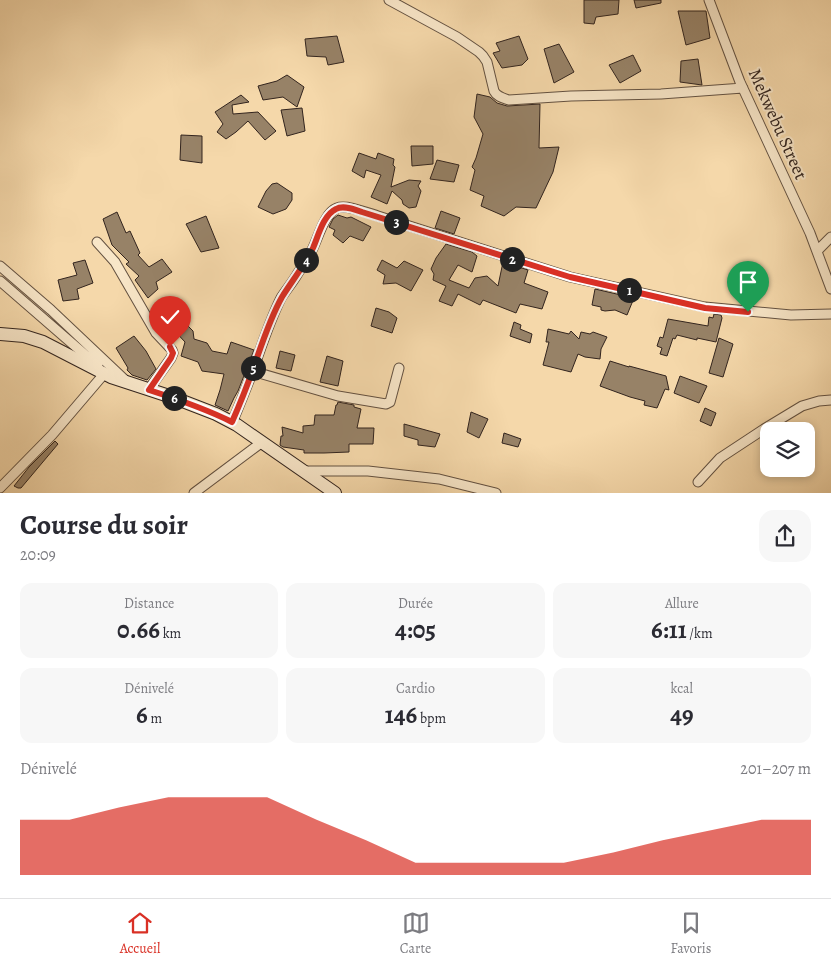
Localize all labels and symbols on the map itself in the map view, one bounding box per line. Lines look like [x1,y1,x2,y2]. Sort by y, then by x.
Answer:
street label: Mekwebu Street [743,65,813,183]
pin: 3 [384,210,408,234]
pin: 2 [500,246,524,272]
pin: 4 [294,248,318,272]
pin [727,261,769,312]
pin: 1 [616,278,642,302]
pin [149,296,191,347]
pin: 5 [240,356,266,380]
pin: 6 [162,386,186,410]

